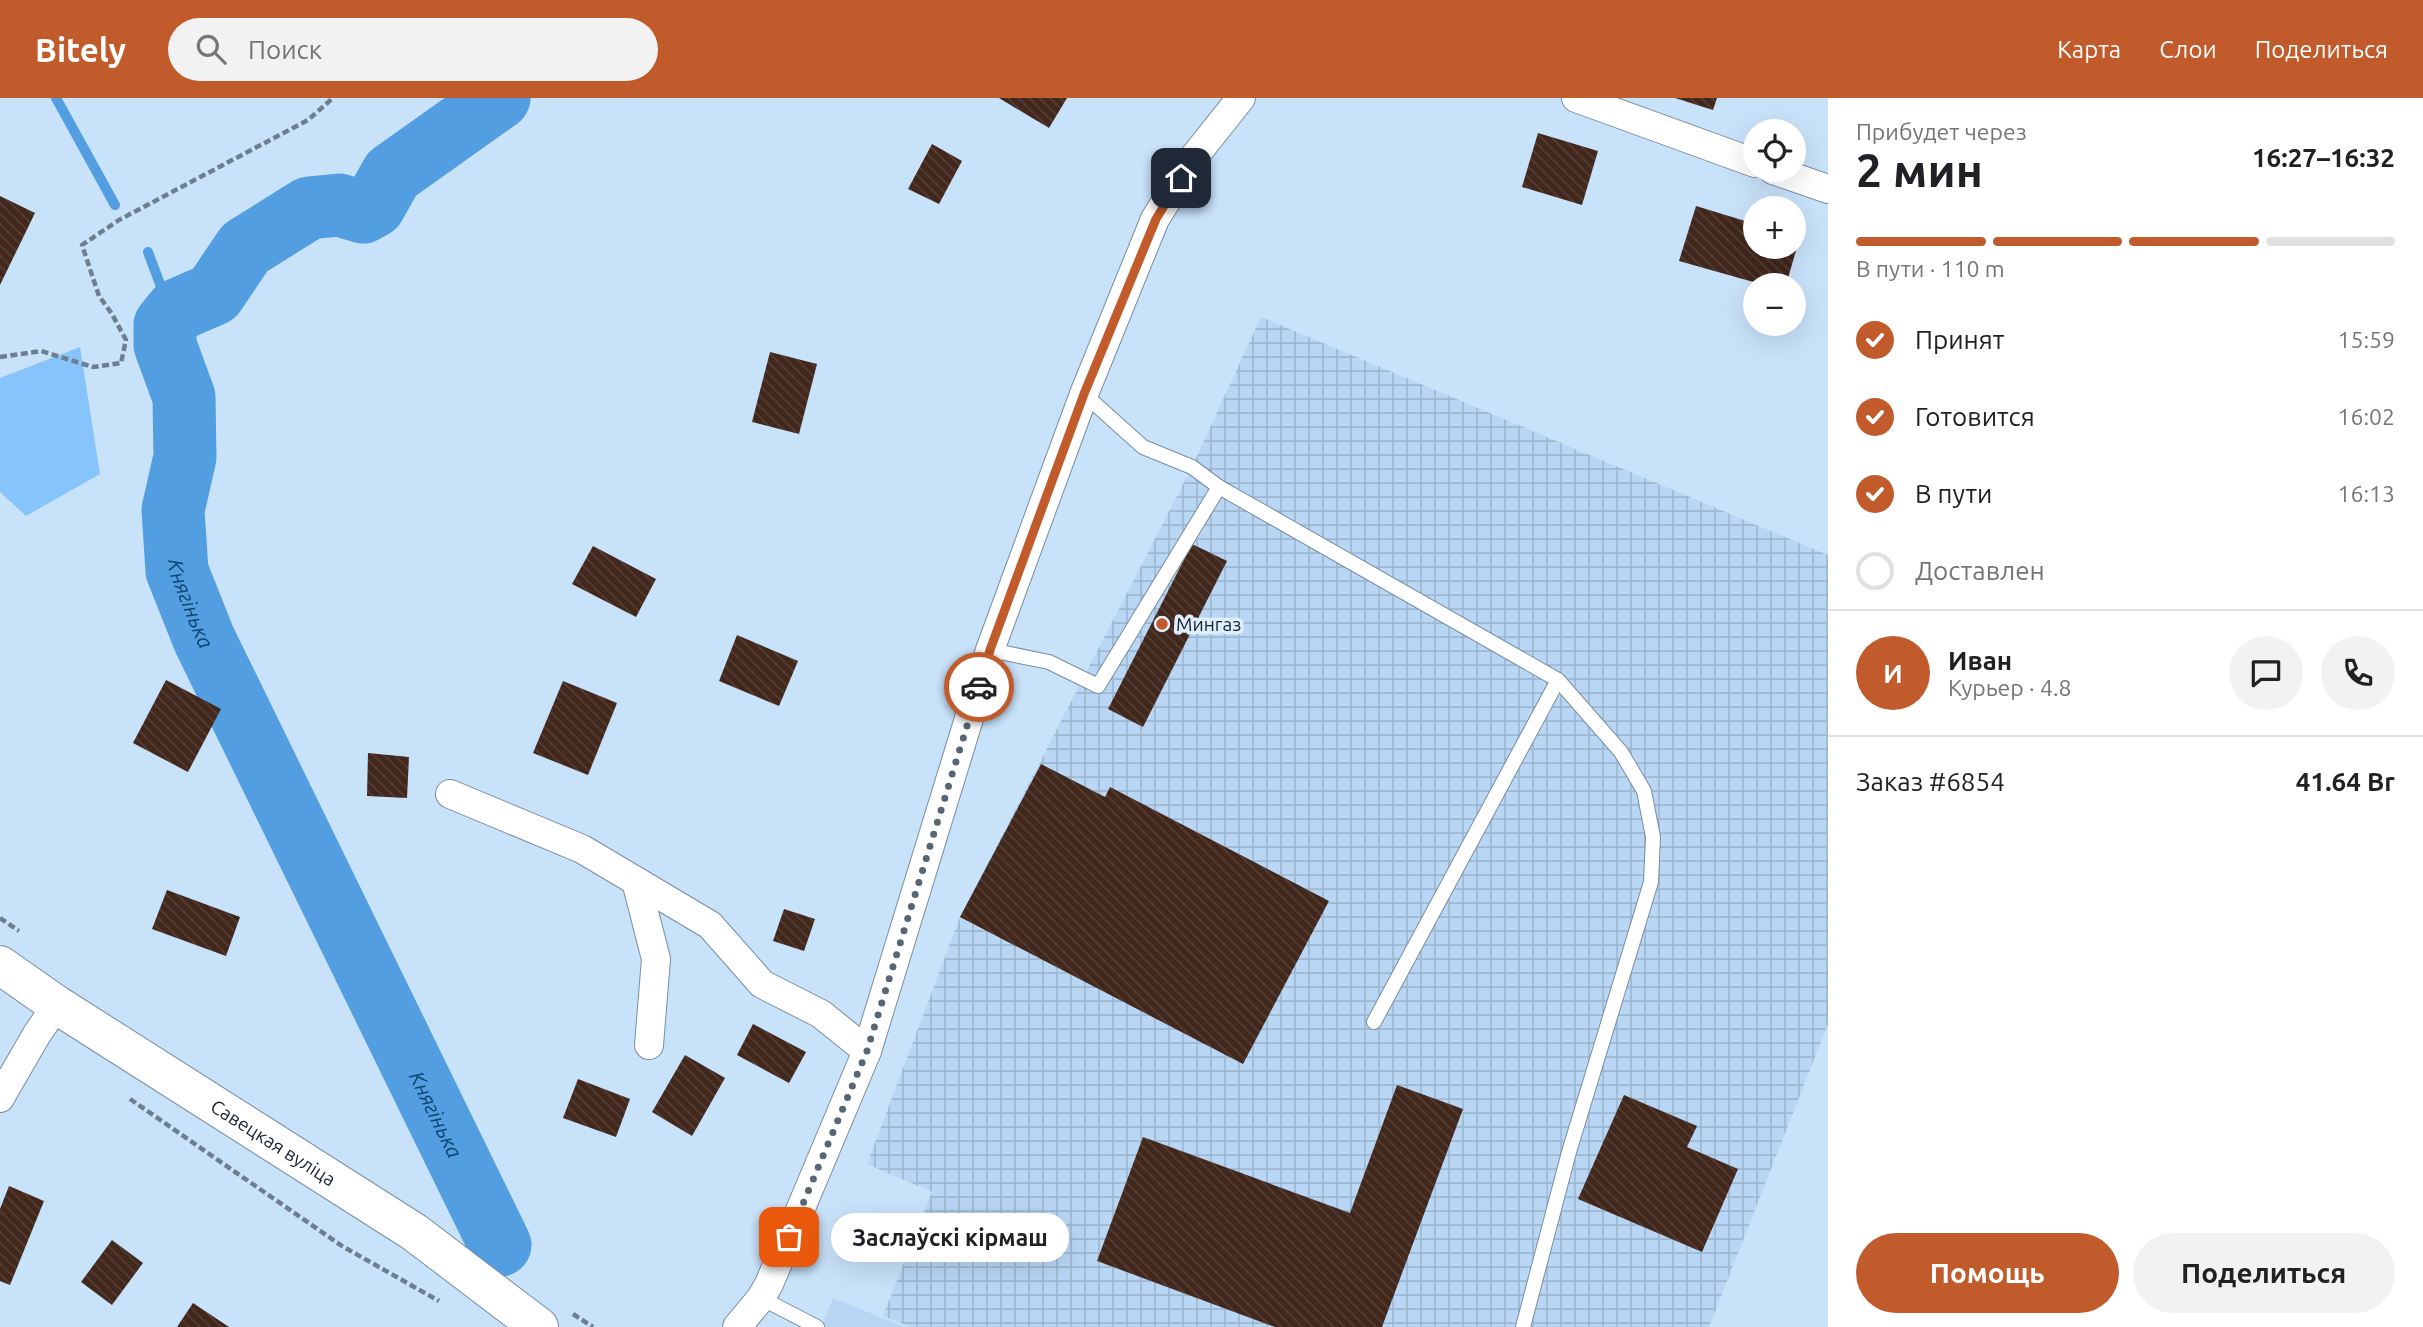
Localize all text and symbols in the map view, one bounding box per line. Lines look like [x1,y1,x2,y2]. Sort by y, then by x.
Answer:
search box [168,18,658,81]
icon: search [192,30,230,68]
text: Bitely [35,31,126,68]
text: Поиск [248,35,322,64]
text: Карта [2057,36,2121,63]
text: Слои [2159,36,2217,63]
text: Поделиться [2255,36,2388,63]
map controls [1743,119,1806,336]
button: locate [1743,119,1806,182]
text: Прибудет через [1856,119,2027,144]
text: 16:27–16:32 [2252,143,2395,172]
text: 2 мин [1856,144,1983,196]
pin [1151,148,1211,208]
icon: home [1162,159,1200,197]
button: + [1743,196,1806,259]
text: В пути · 110 m [1856,256,2005,281]
button: − [1743,273,1806,336]
icon: check [1856,321,1894,359]
text: Принят [1915,325,2004,354]
text: 15:59 [2337,327,2395,352]
icon: check [1856,398,1894,436]
text: Готовится [1915,402,2035,431]
text: 16:02 [2337,404,2395,429]
icon: check [1856,475,1894,513]
text: В пути [1915,479,1992,508]
text: 16:13 [2337,481,2395,506]
text: Доставлен [1915,556,2045,585]
water label: Княгінька [164,558,219,652]
place label: Мингаз [1176,613,1241,635]
marker: Мингаз [1154,616,1170,632]
button: chat [2229,636,2303,710]
button: phone [2321,636,2395,710]
text: Иван [1948,646,2012,675]
courier [944,652,1014,722]
text: И [1883,659,1903,688]
icon: car [960,668,998,706]
text: Курьер · 4.8 [1948,675,2072,700]
text: Заказ #6854 [1856,767,2005,796]
text: 41.64 Br [2296,767,2395,796]
water label: Княгінька [405,1067,467,1162]
street label: Савецкая вуліца [207,1095,340,1190]
pin [759,1207,819,1267]
callout: Заслаўскі кірмаш [831,1212,1069,1262]
icon: bag [770,1218,808,1256]
text: Заслаўскі кірмаш [852,1225,1048,1250]
button: Помощь [1856,1233,2119,1313]
button: Поделиться [2133,1233,2395,1313]

